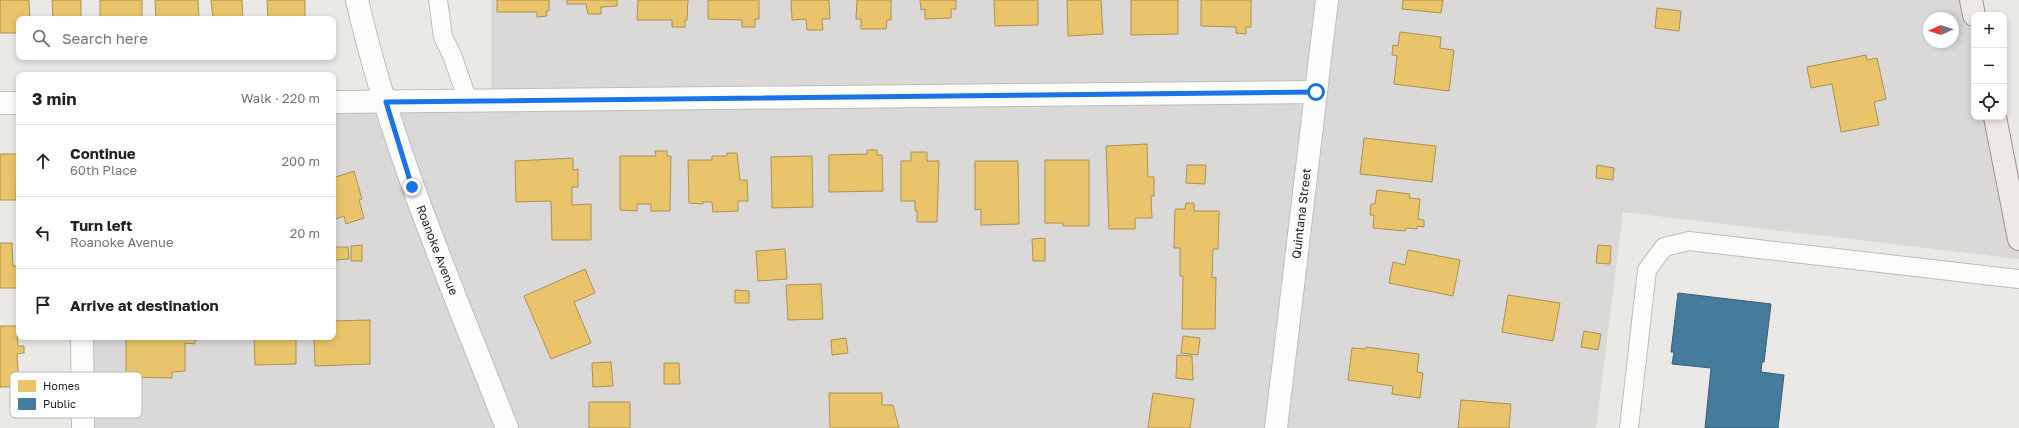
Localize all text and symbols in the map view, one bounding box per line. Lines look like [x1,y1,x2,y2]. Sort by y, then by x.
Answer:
north arrow [1923,12,1959,48]
map controls [1971,12,2007,120]
button: + [1971,12,2007,48]
search box [16,16,336,60]
icon: search [30,27,52,49]
text: Search here [62,29,148,47]
button: − [1971,48,2007,84]
route start [1307,83,1325,101]
button: locate [1971,84,2007,120]
text: 3 min [32,88,76,109]
text: Walk · 220 m [241,90,320,106]
text: Continue [70,144,136,162]
icon: ahead [32,150,54,172]
text: 200 m [282,153,320,169]
text: 60th Place [70,162,137,178]
street label: Quintana Street [1288,167,1314,260]
route end [403,178,421,196]
street label: Roanoke Avenue [413,203,462,297]
text: Turn left [70,216,132,234]
icon: left [32,222,54,244]
text: 20 m [290,225,320,241]
text: Roanoke Avenue [70,234,173,250]
icon: arrive [32,294,54,316]
text: Arrive at destination [70,296,219,314]
legend [10,372,142,418]
text: Homes [43,379,80,392]
text: Public [43,397,76,410]

